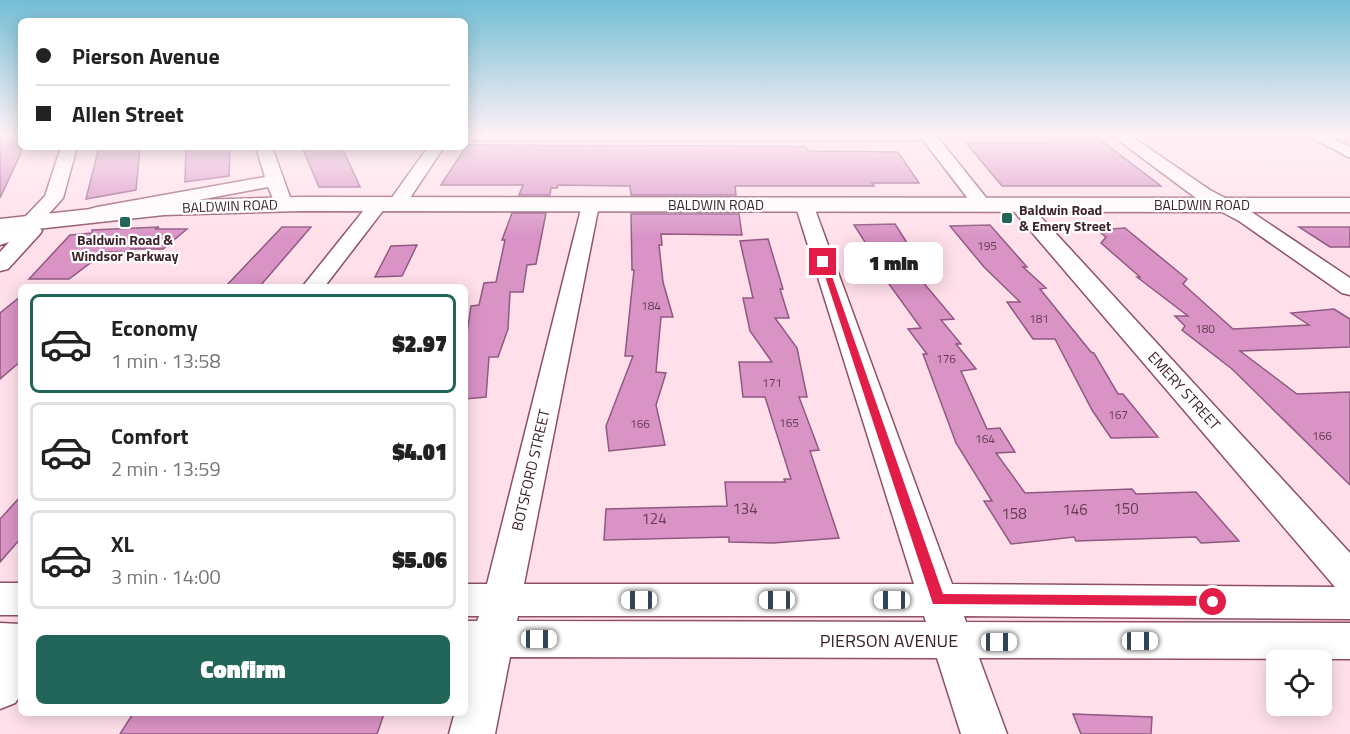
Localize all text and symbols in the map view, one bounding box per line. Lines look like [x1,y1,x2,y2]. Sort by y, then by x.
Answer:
text: Pierson Avenue [72,39,220,73]
text: Allen Street [72,97,184,131]
street label: BALDWIN ROAD [182,193,278,218]
street label: BALDWIN ROAD [668,194,764,215]
street label: BALDWIN ROAD [1154,194,1250,215]
place label: Baldwin Road & Emery Street [1019,199,1111,236]
marker: Baldwin Road & Emery Street [1000,211,1014,225]
marker: Baldwin Road & Windsor Parkway [118,215,132,229]
place label: Baldwin Road & Windsor Parkway [71,229,179,266]
house number: 195 [977,236,997,255]
callout: 1 min [844,241,943,283]
text: 1 min [869,247,918,278]
route end [809,248,836,275]
house number: 184 [641,296,661,315]
house number: 181 [1029,309,1049,328]
text: Economy [111,311,198,345]
icon: car [39,317,93,371]
house number: 180 [1195,319,1215,338]
text: $2.97 [392,327,447,361]
text: 1 min · 13:58 [111,345,221,376]
street label: EMERY STREET [1143,346,1226,435]
house number: 176 [936,349,956,368]
house number: 171 [762,373,782,392]
house number: 167 [1108,405,1128,424]
street label: BOTSFORD STREET [505,407,556,533]
house number: 165 [779,413,799,432]
house number: 166 [630,414,650,433]
text: Comfort [111,419,189,453]
icon: car [39,425,93,479]
house number: 166 [1312,426,1332,445]
house number: 164 [975,429,995,448]
text: $4.01 [392,435,447,469]
text: 2 min · 13:59 [111,453,221,484]
house number: 134 [732,497,758,520]
house number: 150 [1113,497,1139,520]
house number: 146 [1062,498,1088,521]
house number: 158 [1001,502,1027,525]
house number: 124 [641,507,667,530]
text: XL [111,527,134,561]
icon: car [39,533,93,587]
text: $5.06 [392,543,447,577]
text: 3 min · 14:00 [111,561,221,592]
route start [1199,588,1226,615]
car [621,591,657,609]
car [759,591,795,609]
car [874,591,910,609]
street label: PIERSON AVENUE [820,627,958,654]
car [521,630,557,648]
car [1122,632,1158,650]
car [981,633,1017,651]
button: Confirm [36,635,450,704]
map controls [1266,650,1332,716]
button: locate [1266,650,1332,716]

